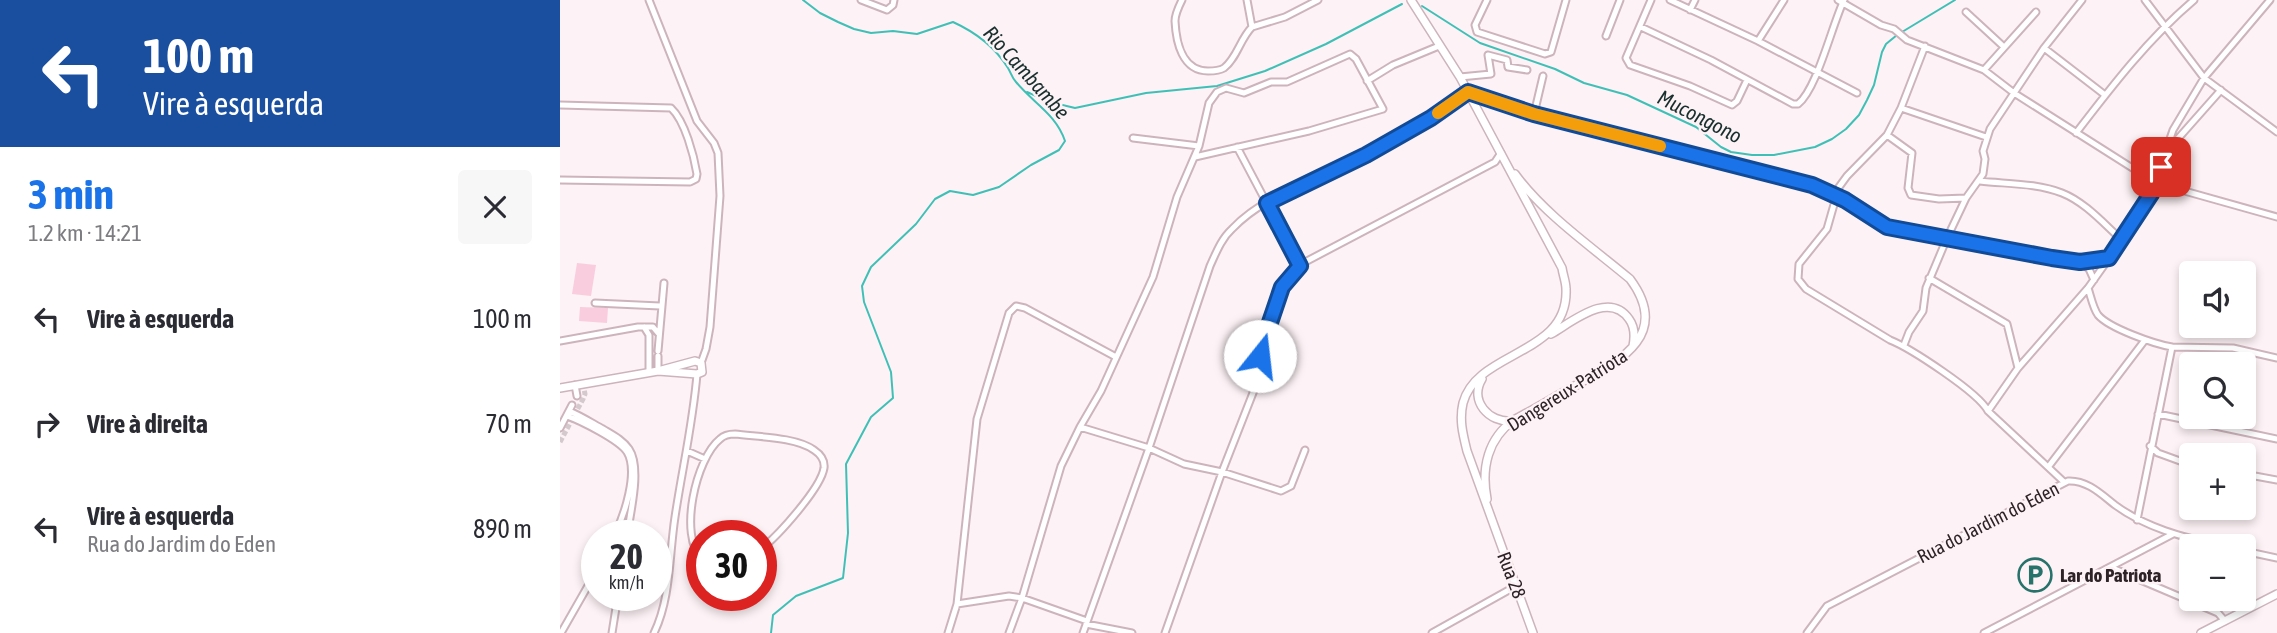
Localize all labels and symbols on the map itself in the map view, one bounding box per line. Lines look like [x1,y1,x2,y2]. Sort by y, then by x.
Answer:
water label: Rio Cambambe [979,21,1075,123]
water label: Mucongono [1654,85,1746,148]
pin [2131,137,2191,197]
position arrow [1223,319,1297,393]
street label: Dangereux-Patriota [1503,344,1631,436]
street label: Rua do Jardim do Eden [1913,477,2063,567]
speed limit sign: 30 [686,520,777,611]
street label: Rua 28 [1493,549,1531,601]
parking icon: Lar do Patriota [2016,556,2054,594]
place label: Lar do Patriota [2060,564,2162,586]

